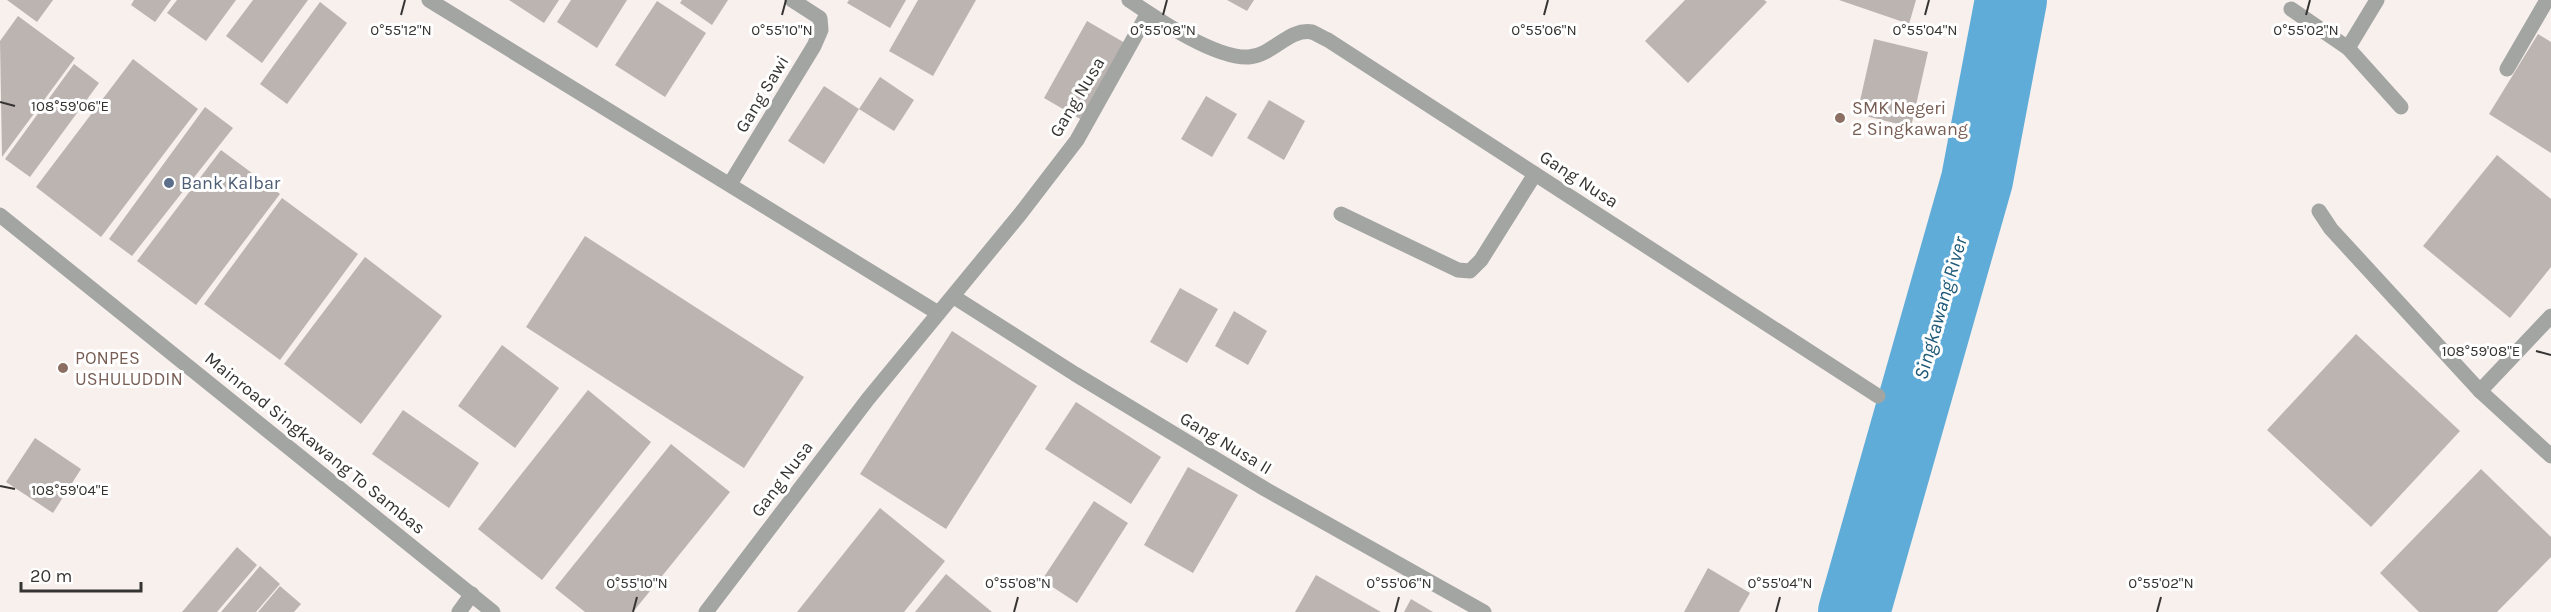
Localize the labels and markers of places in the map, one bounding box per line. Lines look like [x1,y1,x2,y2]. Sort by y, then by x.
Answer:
place label: SMK Negeri 2 Singkawang [1852,97,1968,140]
marker: SMK Negeri 2 Singkawang [1833,111,1847,125]
place label: Bank Kalbar [181,172,281,194]
marker: Bank Kalbar [162,176,176,190]
place label: PONPES USHULUDDIN [75,347,183,390]
marker: PONPES USHULUDDIN [56,361,70,375]

